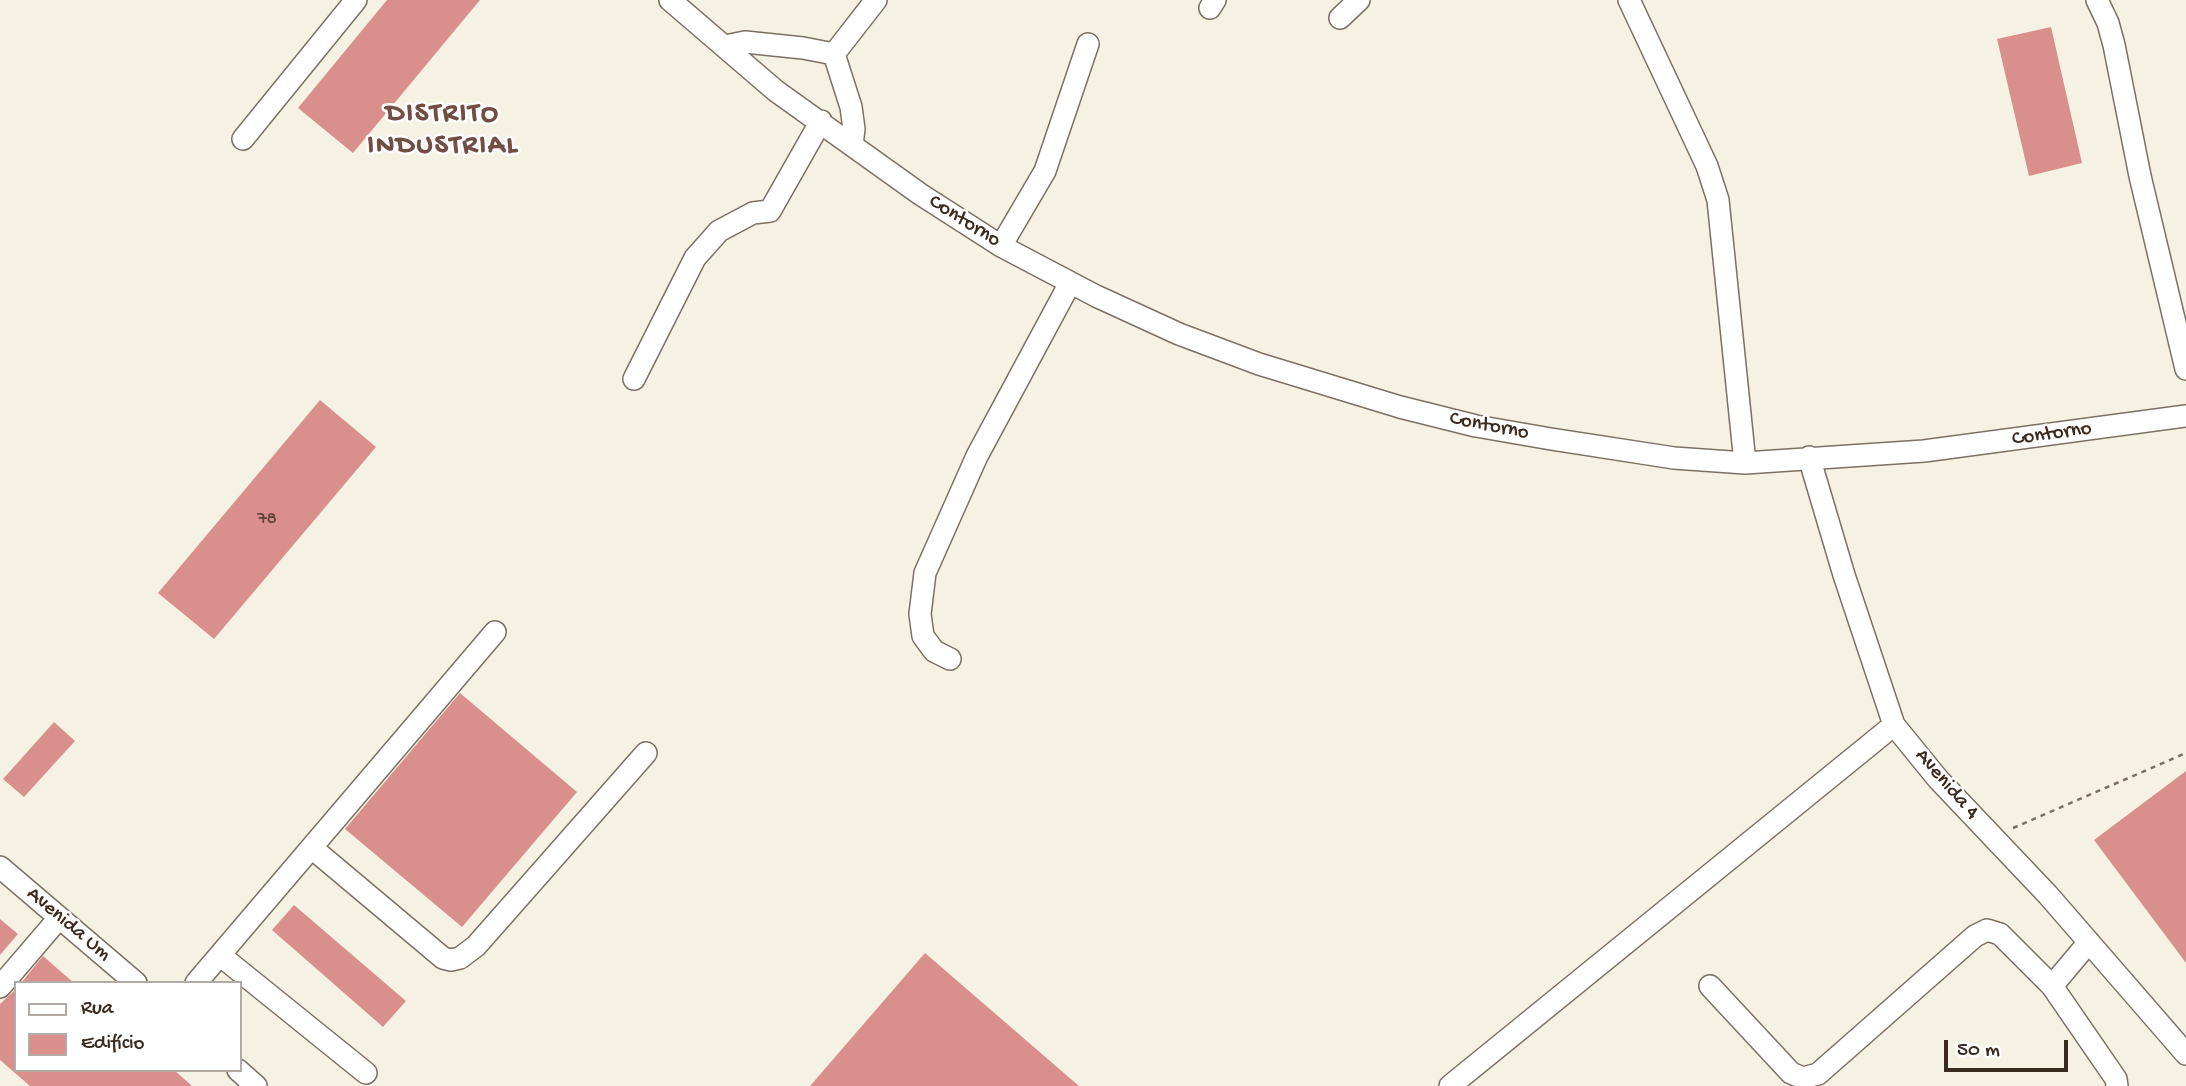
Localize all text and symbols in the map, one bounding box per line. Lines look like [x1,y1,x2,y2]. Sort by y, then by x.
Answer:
district label: DISTRITO INDUSTRIAL [369,99,517,165]
street label: Contorno [923,190,1005,254]
street label: Contorno [1447,407,1531,447]
street label: Contorno [2011,417,2093,453]
house number: 78 [257,509,277,531]
street label: Avenida 4 [1908,744,1984,826]
street label: Avenida Um [20,882,116,968]
legend [14,981,242,1072]
text: Rua [81,997,114,1022]
scale bar [1948,1026,2072,1070]
text: Edifício [81,1032,145,1057]
text: 50 m [1957,1039,2000,1064]

